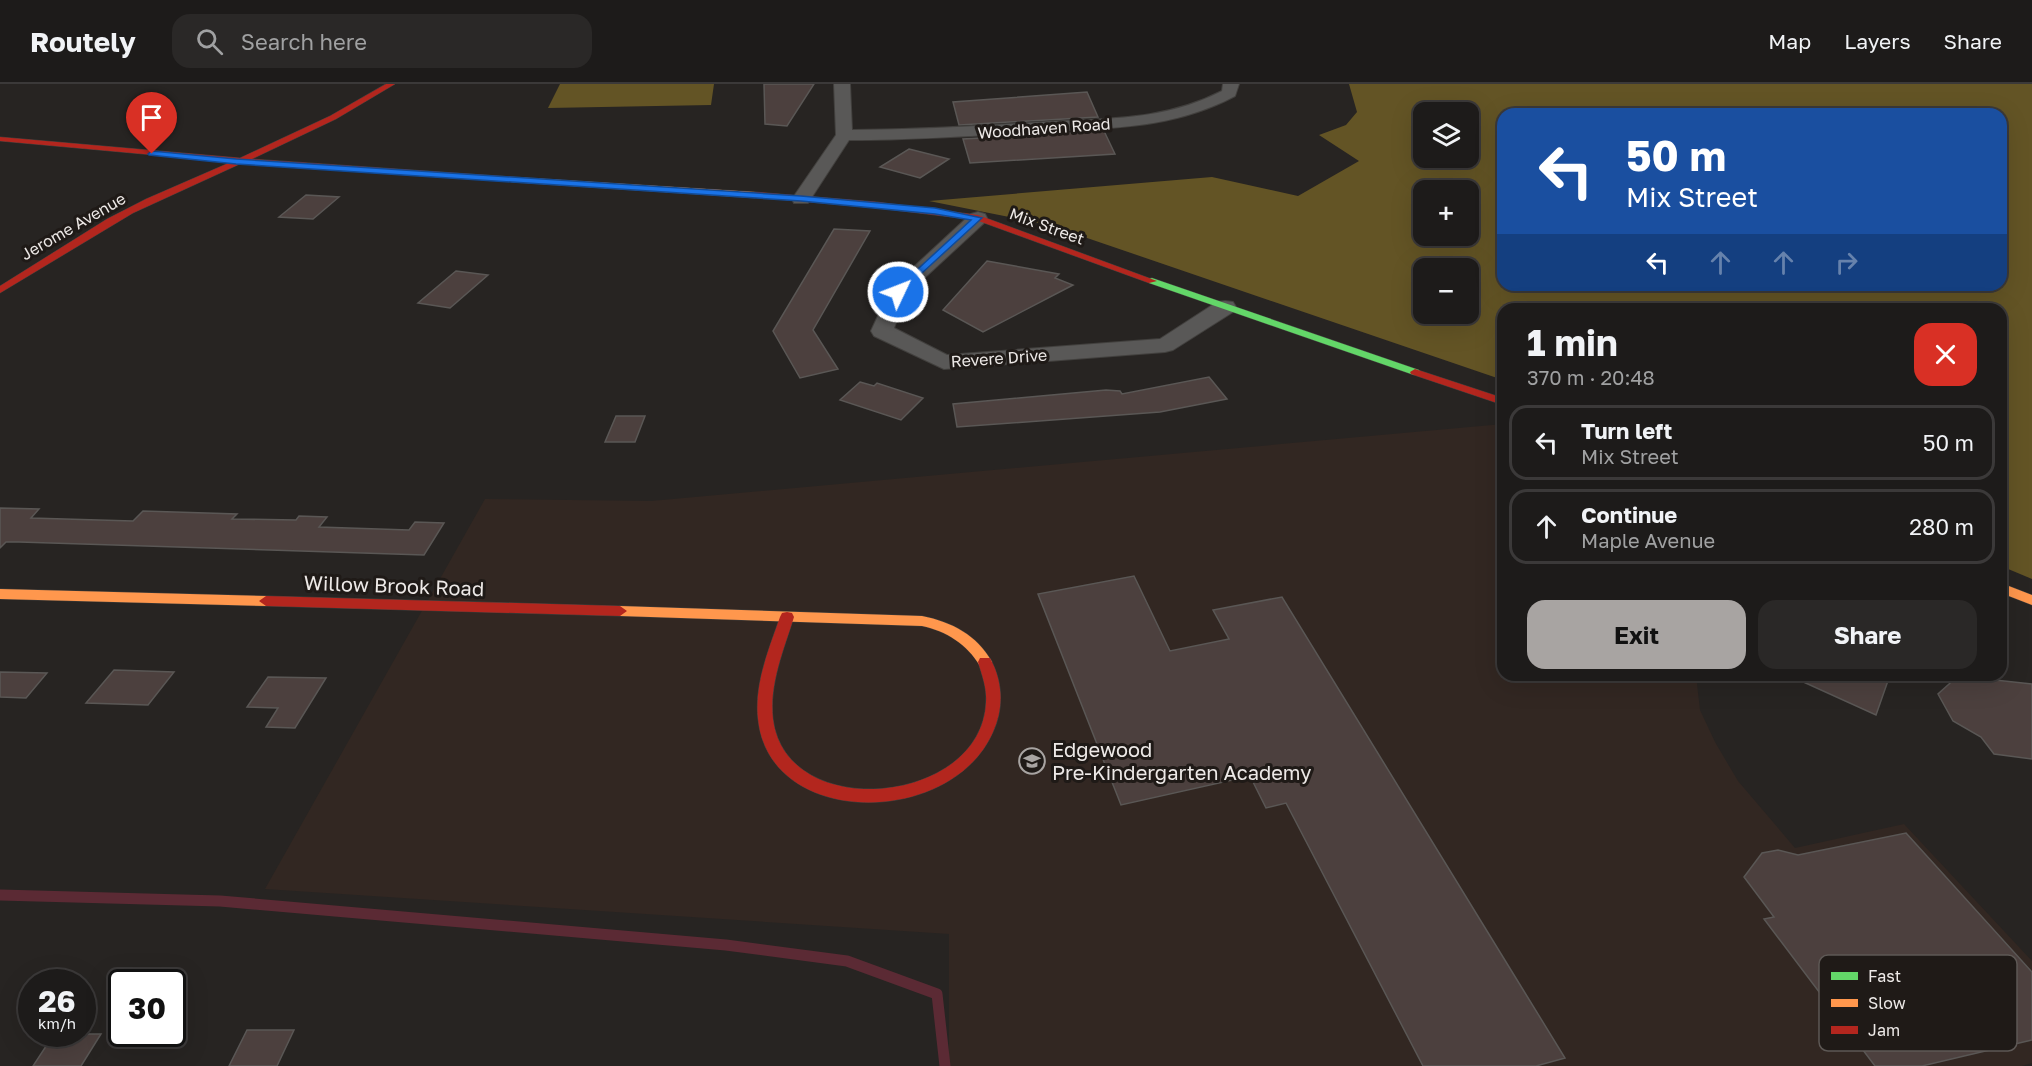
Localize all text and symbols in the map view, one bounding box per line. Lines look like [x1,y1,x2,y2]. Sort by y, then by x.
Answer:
search box [172,14,592,68]
text: Routely [30,25,136,58]
icon: search [193,25,226,58]
text: Search here [241,28,367,55]
text: Map [1768,28,1811,54]
text: Layers [1844,28,1911,54]
text: Share [1944,28,2002,54]
pin [126,92,177,154]
icon: arrive [135,101,168,134]
map controls [1413,102,1479,324]
button: layers [1413,102,1479,168]
street label: Woodhaven Road [977,113,1111,143]
text: 50 m [1626,130,1726,180]
icon: left [1527,132,1605,210]
button: + [1413,180,1479,246]
text: Mix Street [1626,181,1758,213]
street label: Jerome Avenue [17,188,129,264]
street label: Mix Street [1007,203,1087,249]
icon: left [1641,246,1674,279]
icon: ahead [1704,246,1737,279]
icon: ahead [1767,246,1800,279]
icon: right [1830,246,1863,279]
button: − [1413,258,1479,324]
position arrow [866,260,930,324]
text: 1 min [1527,321,1618,364]
button: close [1914,323,1977,386]
street label: Revere Drive [950,345,1048,371]
text: 370 m · 20:48 [1527,365,1655,389]
text: Turn left [1581,417,1672,444]
icon: left [1530,426,1563,459]
text: 50 m [1923,429,1974,456]
text: Mix Street [1581,444,1679,468]
text: Continue [1581,501,1677,528]
icon: ahead [1530,510,1563,543]
text: 280 m [1909,513,1974,540]
text: Maple Avenue [1581,528,1715,552]
street label: Willow Brook Road [303,570,485,600]
button: Exit [1527,600,1746,669]
button: Share [1758,600,1977,669]
place label: Edgewood Pre-Kindergarten Academy [1052,737,1311,784]
school or university icon: Edgewood Pre-Kindergarten Academy [1017,746,1047,776]
legend [1819,955,2017,1051]
text: Fast [1868,966,1901,986]
speed limit sign: 30 [108,969,186,1047]
text: 26 [38,983,76,1019]
text: Slow [1868,993,1906,1013]
text: km/h [38,1014,76,1032]
text: Jam [1868,1020,1900,1040]

